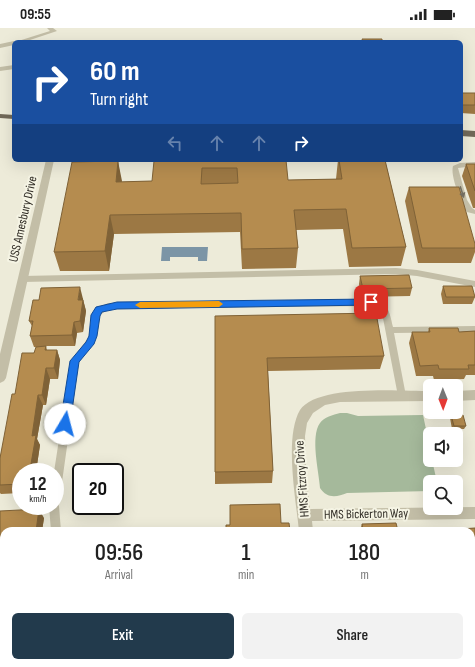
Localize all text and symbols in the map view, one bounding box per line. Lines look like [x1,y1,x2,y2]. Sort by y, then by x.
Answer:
text: 09:55 [20,5,51,24]
text: 60 m [90,55,139,88]
icon: right [24,56,76,108]
text: Turn right [90,89,148,110]
icon: left [164,132,186,154]
icon: ahead [206,132,228,154]
icon: ahead [248,132,270,154]
icon: right [290,132,312,154]
street label: USS Amesbury Drive [5,174,41,264]
one-way arrow [459,186,465,198]
pin [354,285,388,319]
icon: arrive [360,291,382,313]
north arrow [423,379,463,419]
map controls [423,379,463,515]
position arrow [44,403,86,445]
button: sound [423,427,463,467]
street label: HMS Fitzroy Drive [291,440,313,518]
speed limit sign: 20 [72,463,124,515]
text: 12 [30,472,46,496]
button: search [423,475,463,515]
text: km/h [29,493,47,505]
street label: HMS Bickerton Way [324,505,408,523]
text: 09:56 [95,538,143,567]
text: 1 [242,538,251,567]
text: 180 [349,538,380,567]
text: Arrival [105,567,133,583]
text: min [238,567,254,583]
text: m [360,567,369,583]
button: Exit [12,613,234,659]
button: Share [242,613,463,659]

